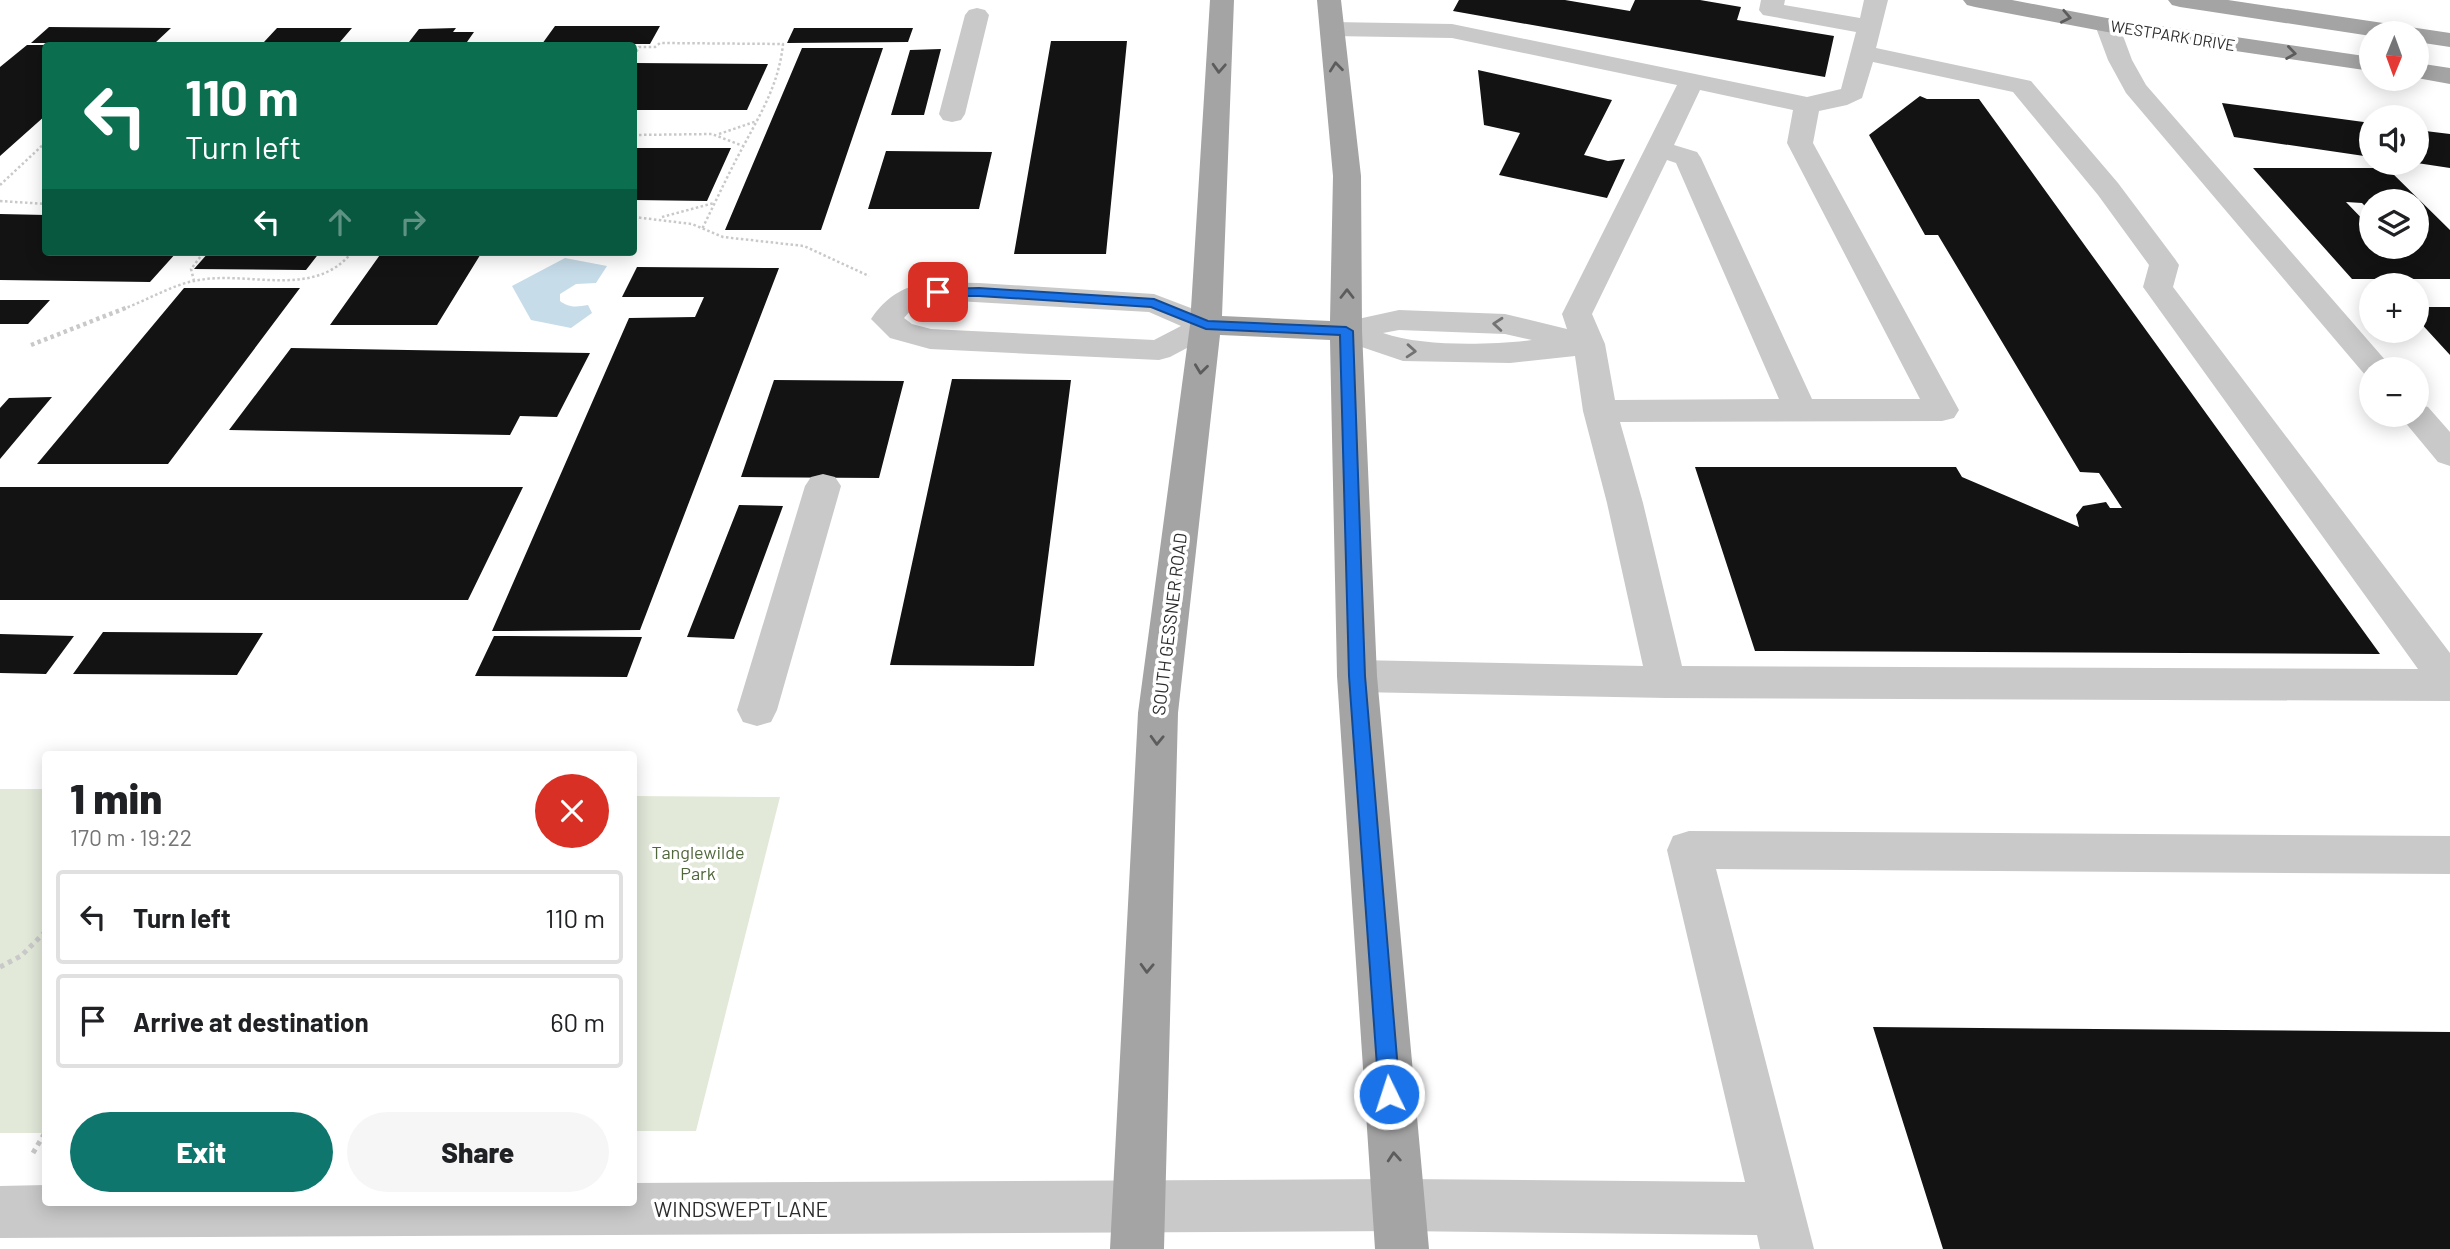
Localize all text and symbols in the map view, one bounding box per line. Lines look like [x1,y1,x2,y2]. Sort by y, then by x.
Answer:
one-way arrow [2060,9,2072,24]
street label: WESTPARK DRIVE [2109,16,2237,54]
north arrow [2359,21,2429,91]
map controls [2359,21,2429,427]
one-way arrow [2285,45,2297,60]
one-way arrow [1329,61,1344,72]
one-way arrow [1212,63,1227,74]
text: 110 m [185,67,299,126]
icon: left [70,70,161,161]
button: sound [2359,105,2429,175]
text: Turn left [185,127,302,165]
button: layers [2359,189,2429,259]
icon: left [248,203,286,241]
icon: ahead [321,203,359,241]
icon: right [394,203,432,241]
pin [908,262,968,322]
icon: arrive [919,273,957,311]
button: + [2359,273,2429,343]
one-way arrow [1339,288,1355,298]
one-way arrow [1493,317,1504,332]
one-way arrow [1406,343,1417,358]
button: − [2359,357,2429,427]
one-way arrow [1193,363,1208,374]
street label: SOUTH GESSNER ROAD [1147,532,1191,716]
one-way arrow [1149,735,1164,746]
text: 1 min [70,772,162,822]
button: close [535,774,609,848]
text: 170 m · 19:22 [70,823,192,851]
park label: Tanglewilde Park [651,841,745,884]
icon: left [74,898,112,936]
text: Turn left [133,902,231,933]
text: 110 m [545,902,605,933]
one-way arrow [1140,962,1155,973]
icon: arrive [74,1002,112,1040]
text: Arrive at destination [133,1006,369,1037]
text: 60 m [550,1006,605,1037]
position arrow [1352,1057,1426,1131]
button: Exit [70,1112,333,1192]
button: Share [347,1112,609,1192]
one-way arrow [1387,1151,1402,1162]
street label: WINDSWEPT LANE [654,1196,828,1221]

